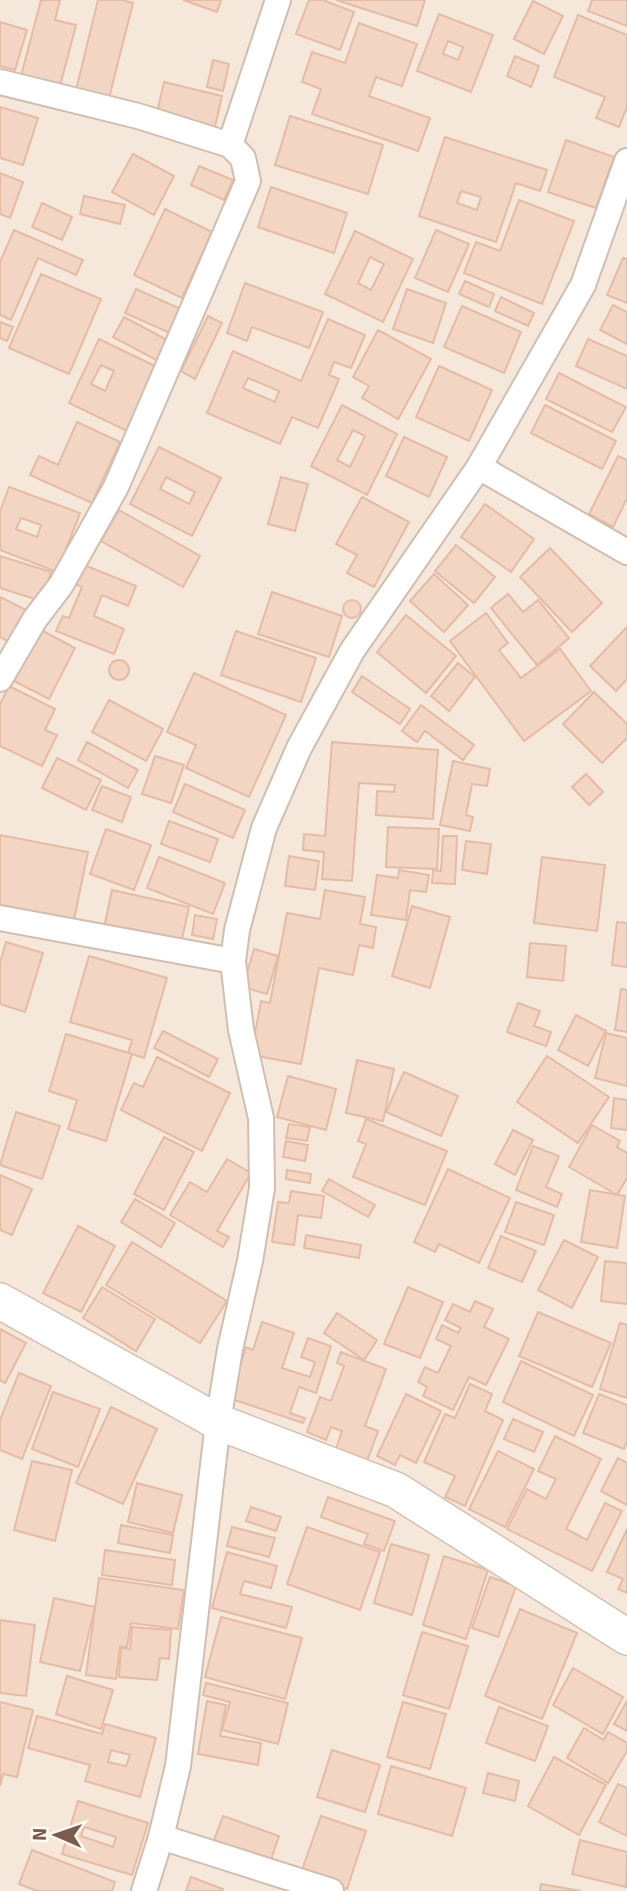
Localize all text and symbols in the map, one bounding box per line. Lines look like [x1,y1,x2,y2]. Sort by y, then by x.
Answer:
north arrow [21,1800,91,1870]
text: N [28,1827,52,1841]

